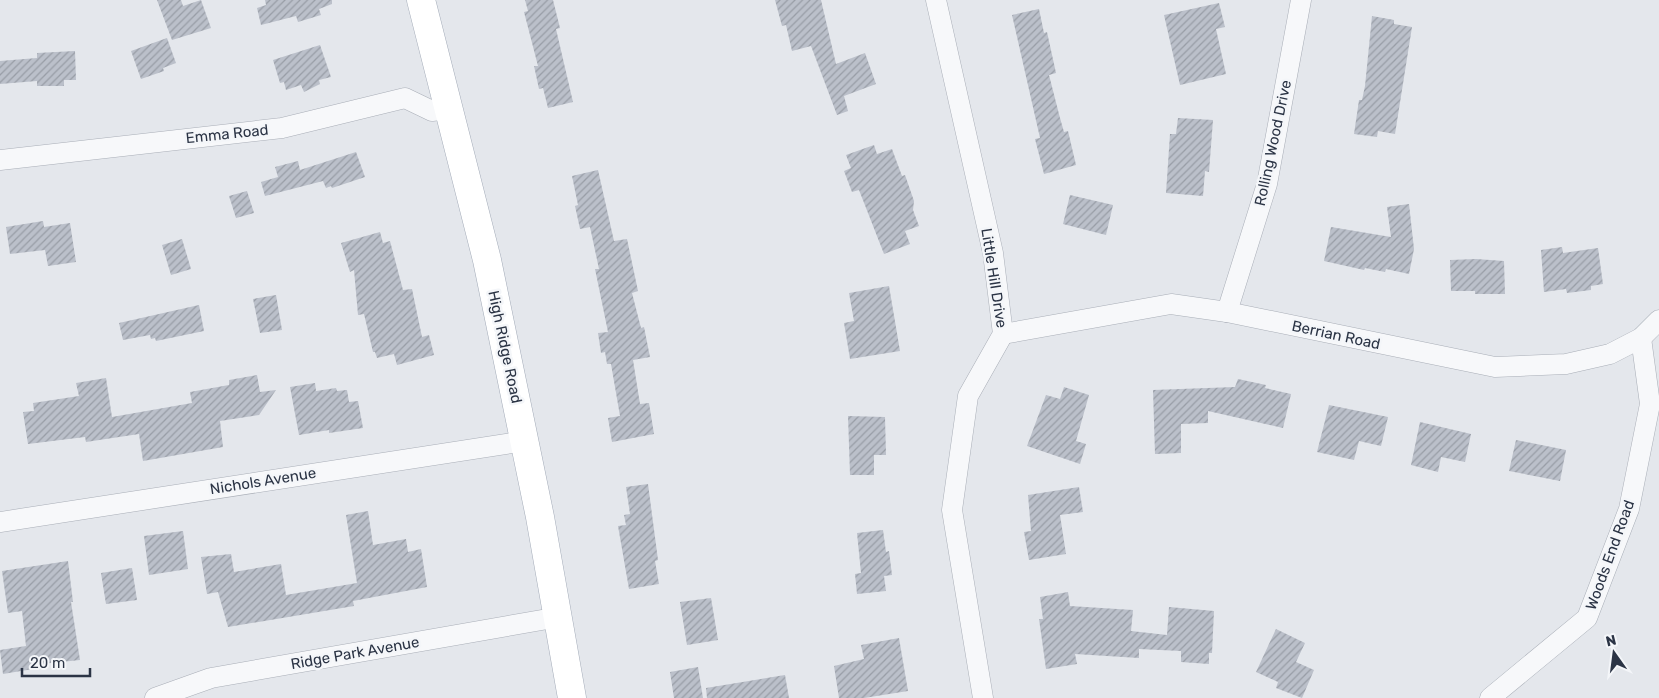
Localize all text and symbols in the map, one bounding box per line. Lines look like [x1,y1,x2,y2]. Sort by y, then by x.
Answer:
street label: Rolling Wood Drive [1251,78,1295,208]
street label: Emma Road [185,121,269,147]
street label: Little Hill Drive [977,227,1011,329]
street label: High Ridge Road [484,289,526,405]
street label: Berrian Road [1290,317,1382,353]
street label: Nichols Avenue [209,464,317,498]
street label: Woods End Road [1582,498,1638,612]
north arrow [1589,628,1639,678]
text: N [1604,631,1618,650]
street label: Ridge Park Avenue [289,633,421,673]
scale bar [22,646,90,678]
text: 20 m [30,654,65,672]

